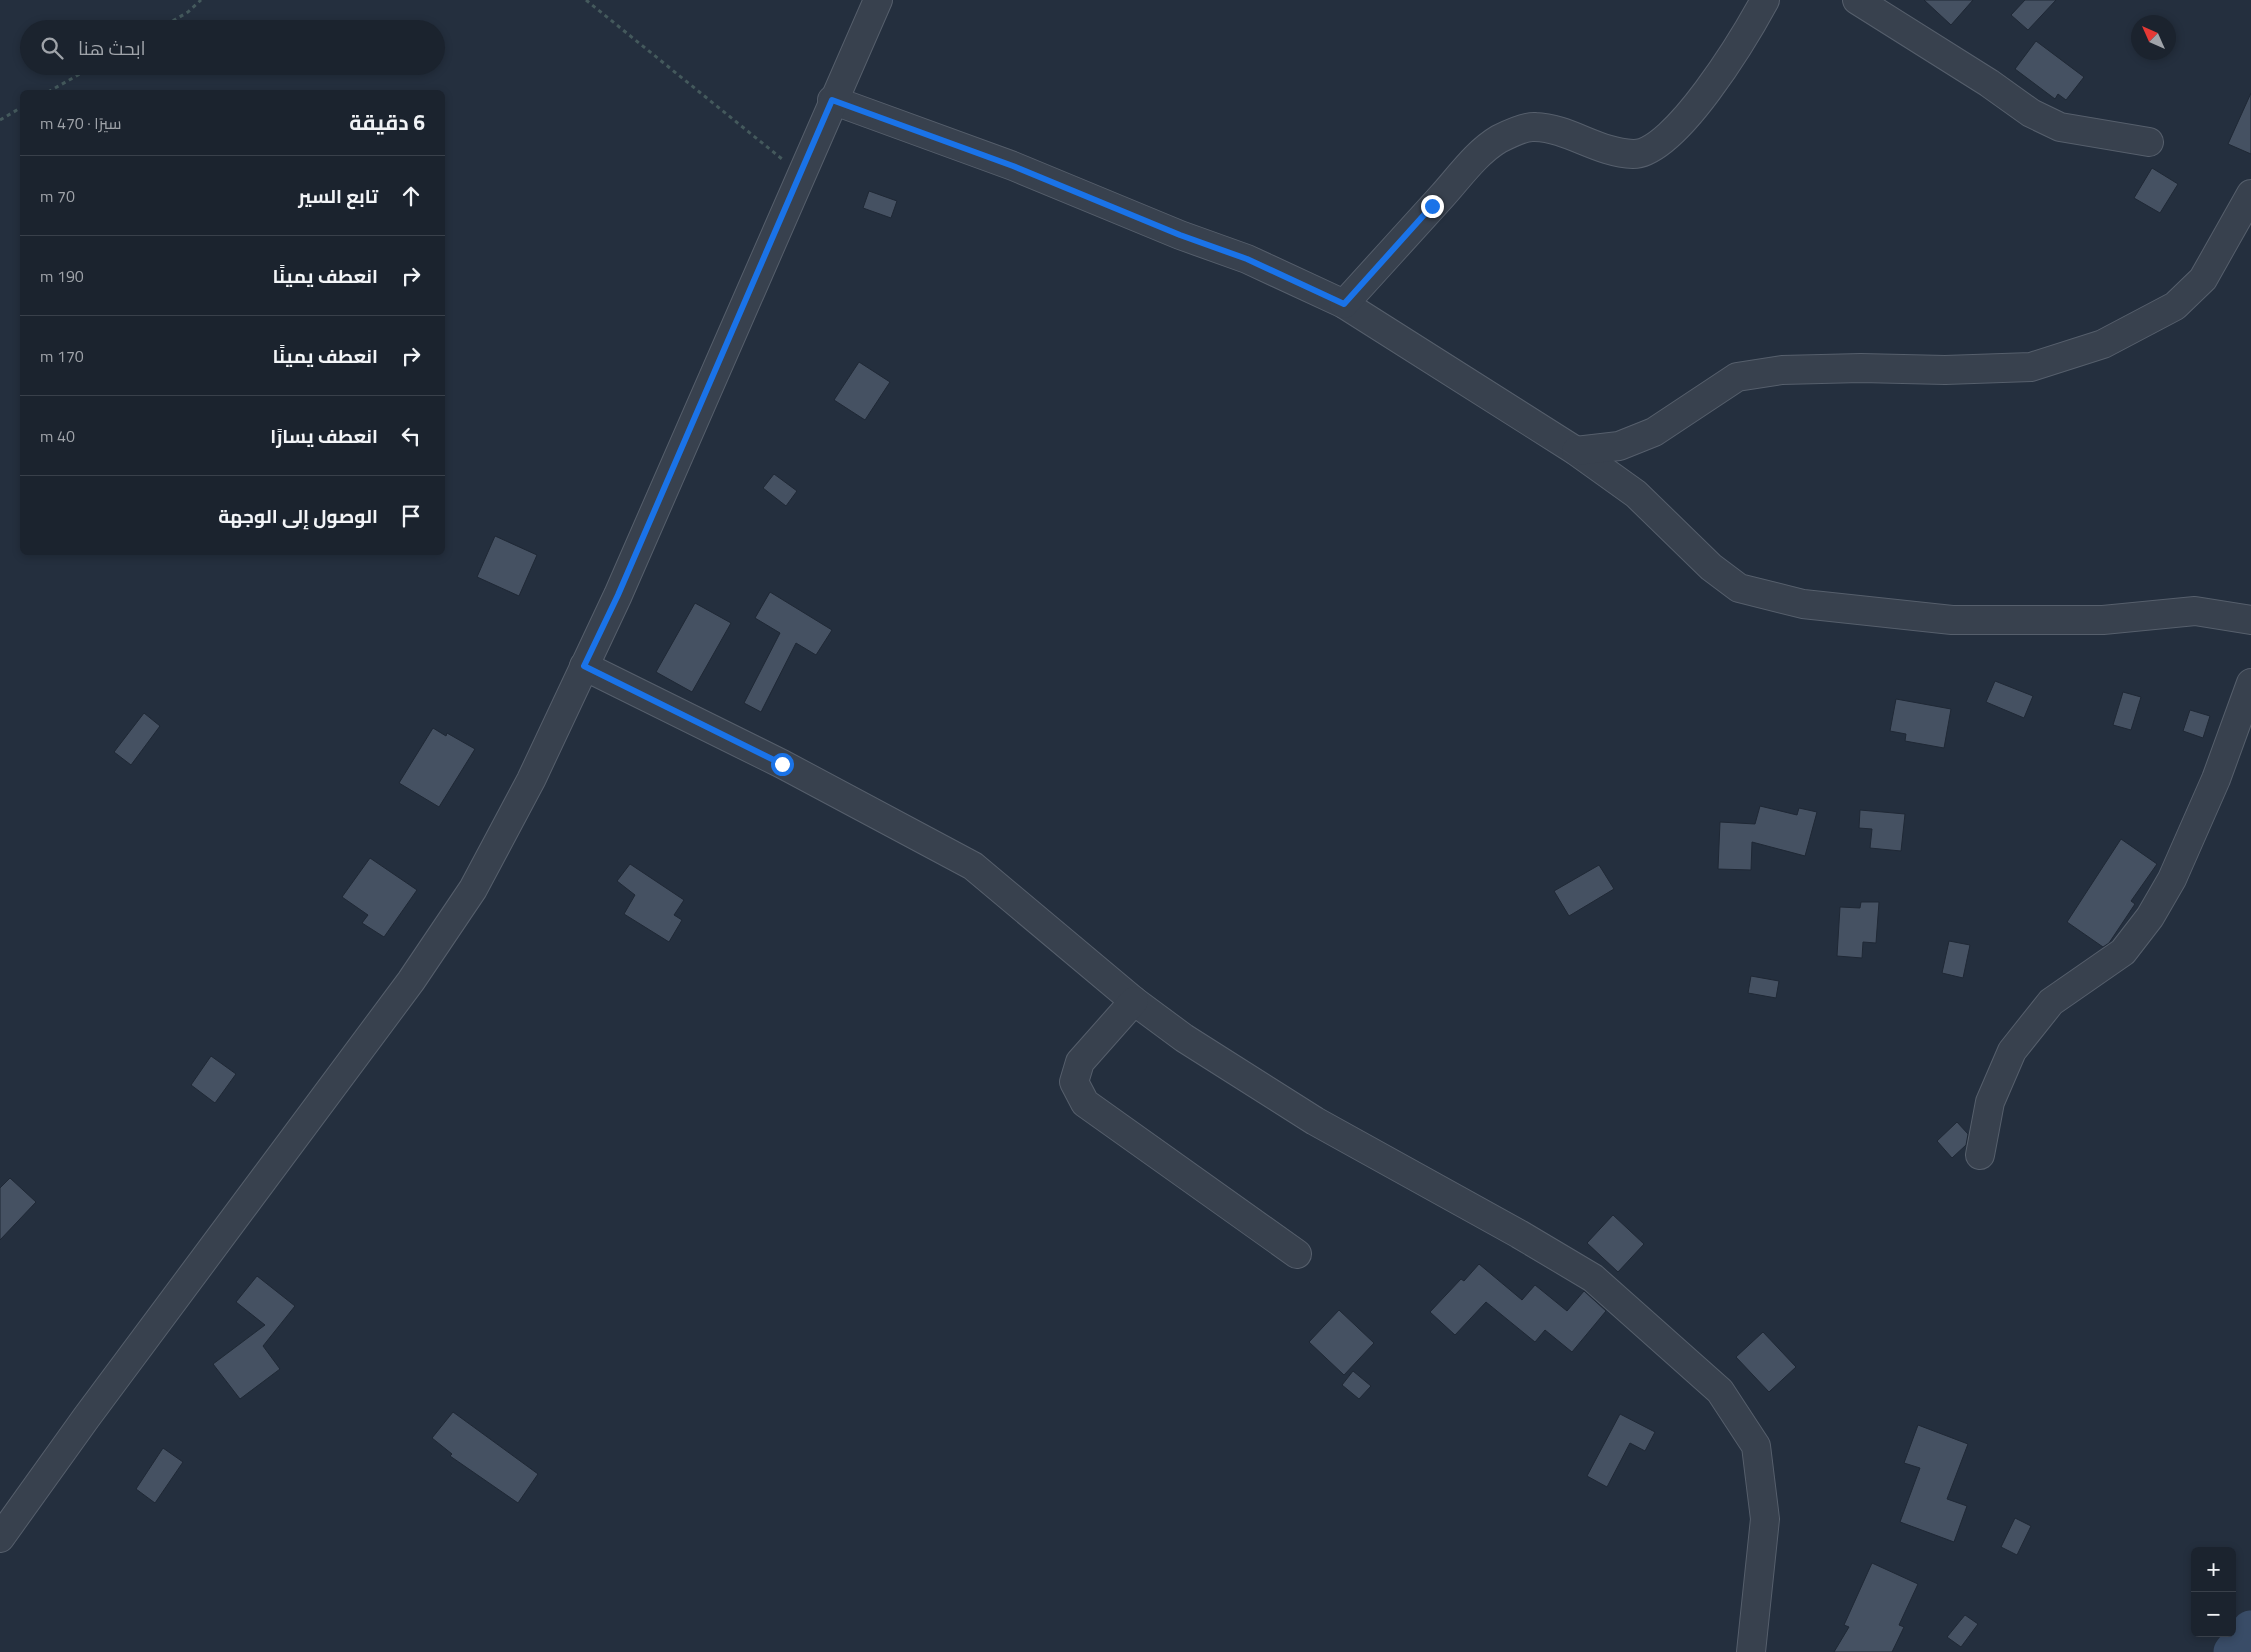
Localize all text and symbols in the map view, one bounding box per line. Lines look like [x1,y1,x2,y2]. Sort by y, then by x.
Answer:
north arrow [2131,15,2176,60]
search box [20,20,445,75]
text: ابحث هنا [78,33,146,62]
icon: search [38,34,66,62]
text: 6 دقيقة [349,106,425,138]
text: سيرًا · 470 m [40,111,121,135]
text: تابع السير [298,181,378,210]
icon: ahead [397,182,425,210]
text: 70 m [40,184,75,208]
route end [1421,195,1444,218]
text: انعطف يمينًا [273,261,378,290]
icon: right [397,262,425,290]
text: 190 m [40,264,84,288]
text: انعطف يمينًا [273,341,378,370]
icon: right [397,342,425,370]
text: 170 m [40,344,84,368]
text: انعطف يسارًا [270,421,378,450]
icon: left [397,422,425,450]
text: 40 m [40,424,75,448]
text: الوصول إلى الوجهة [218,501,378,530]
icon: arrive [397,502,425,530]
route start [771,753,794,776]
map controls [2191,1547,2236,1637]
button: + [2191,1547,2236,1592]
button: − [2191,1592,2236,1637]

